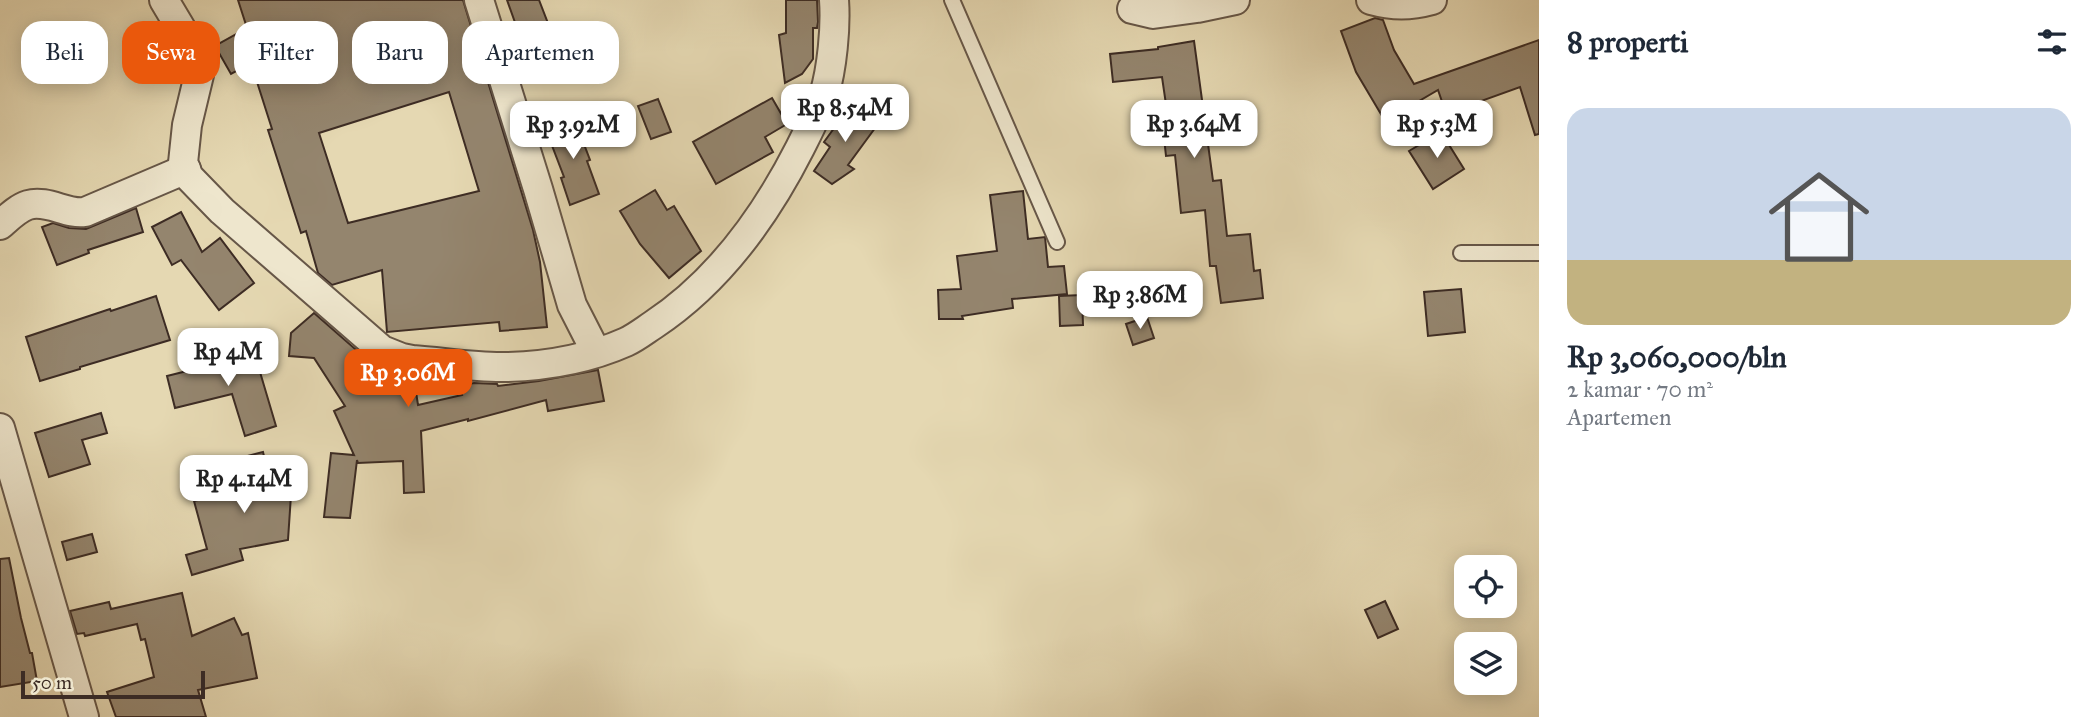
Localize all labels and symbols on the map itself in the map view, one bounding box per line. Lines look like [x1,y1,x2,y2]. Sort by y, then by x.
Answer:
pin: Rp 8.54M [773,85,917,144]
pin: Rp 3.64M [1122,100,1266,160]
pin: Rp 5.3M [1372,100,1502,160]
pin: Rp 3.92M [501,102,645,161]
pin: Rp 3.86M [1068,272,1212,331]
pin: Rp 4M [179,328,277,388]
pin: Rp 3.06M [336,350,480,409]
pin: Rp 4.14M [172,456,316,515]
scale bar [21,668,205,700]

